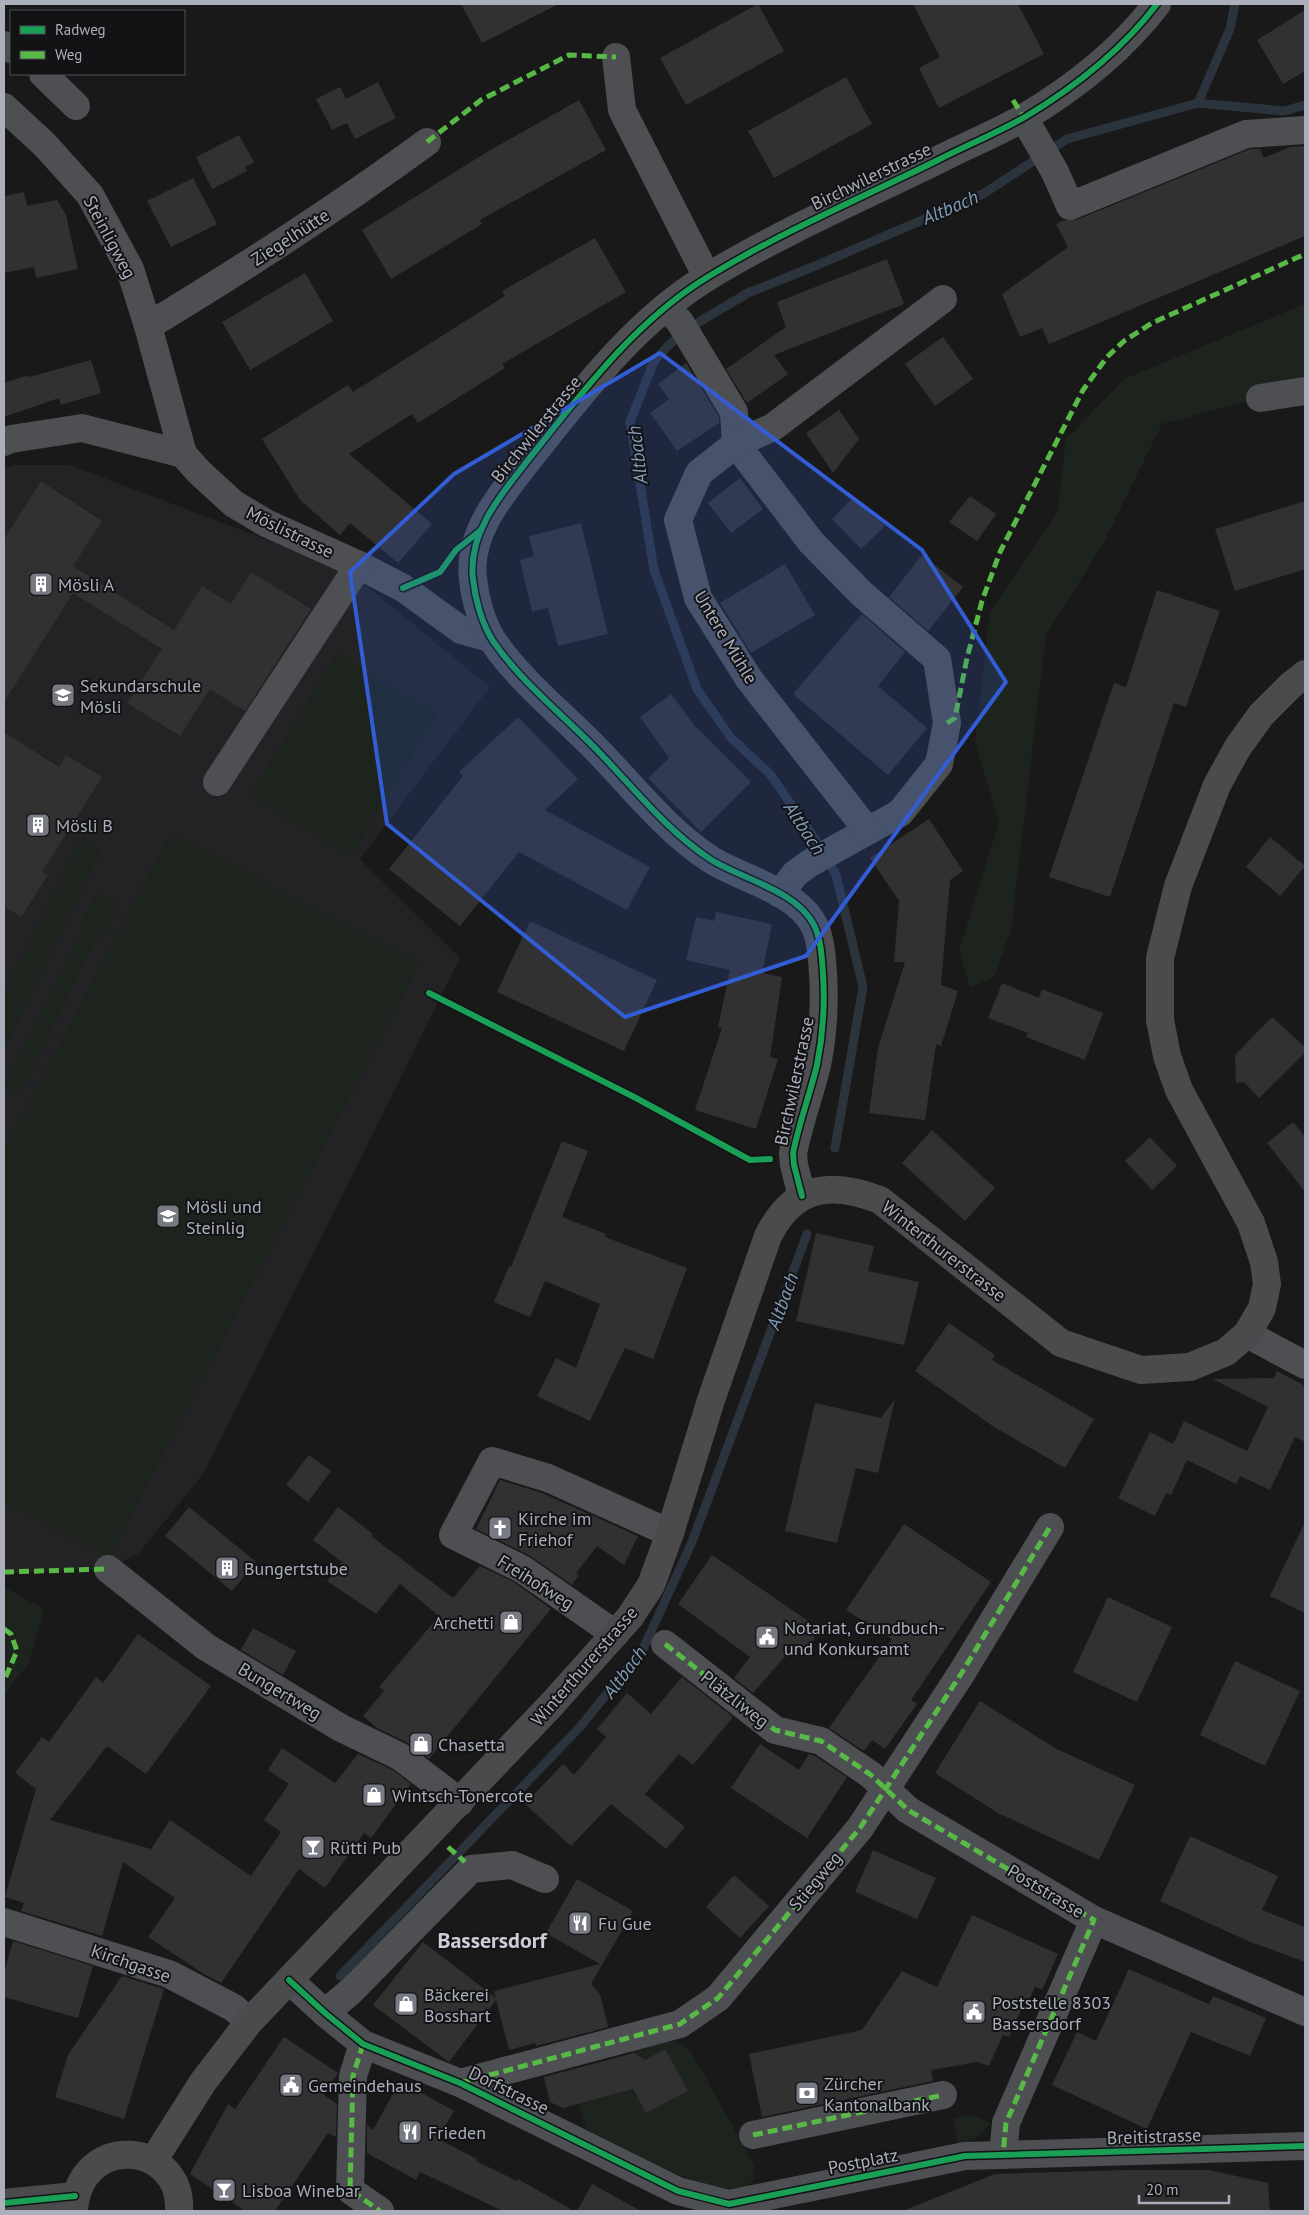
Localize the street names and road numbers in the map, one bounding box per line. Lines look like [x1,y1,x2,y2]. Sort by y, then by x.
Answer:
street label: Birchwilerstrasse [807,137,935,215]
street label: Steinligweg [79,192,141,282]
street label: Ziegelhütte [247,203,333,271]
street label: Birchwilerstrasse [486,371,586,487]
street label: Möslistrasse [242,501,338,563]
street label: Untere Mühle [689,586,763,688]
street label: Birchwilerstrasse [769,1015,819,1147]
street label: Winterthurerstrasse [877,1195,1011,1307]
street label: Freihofweg [493,1549,579,1615]
street label: Winterthurerstrasse [526,1601,642,1731]
street label: Bungertweg [234,1657,326,1725]
street label: Plätzliweg [696,1665,774,1733]
street label: Stiegweg [783,1847,847,1915]
street label: Poststrasse [1003,1859,1089,1923]
street label: Kirchgasse [88,1939,174,1987]
street label: Dorfstrasse [465,2061,553,2119]
street label: Breitistrasse [1106,2123,1202,2149]
street label: Postplatz [826,2143,900,2179]

